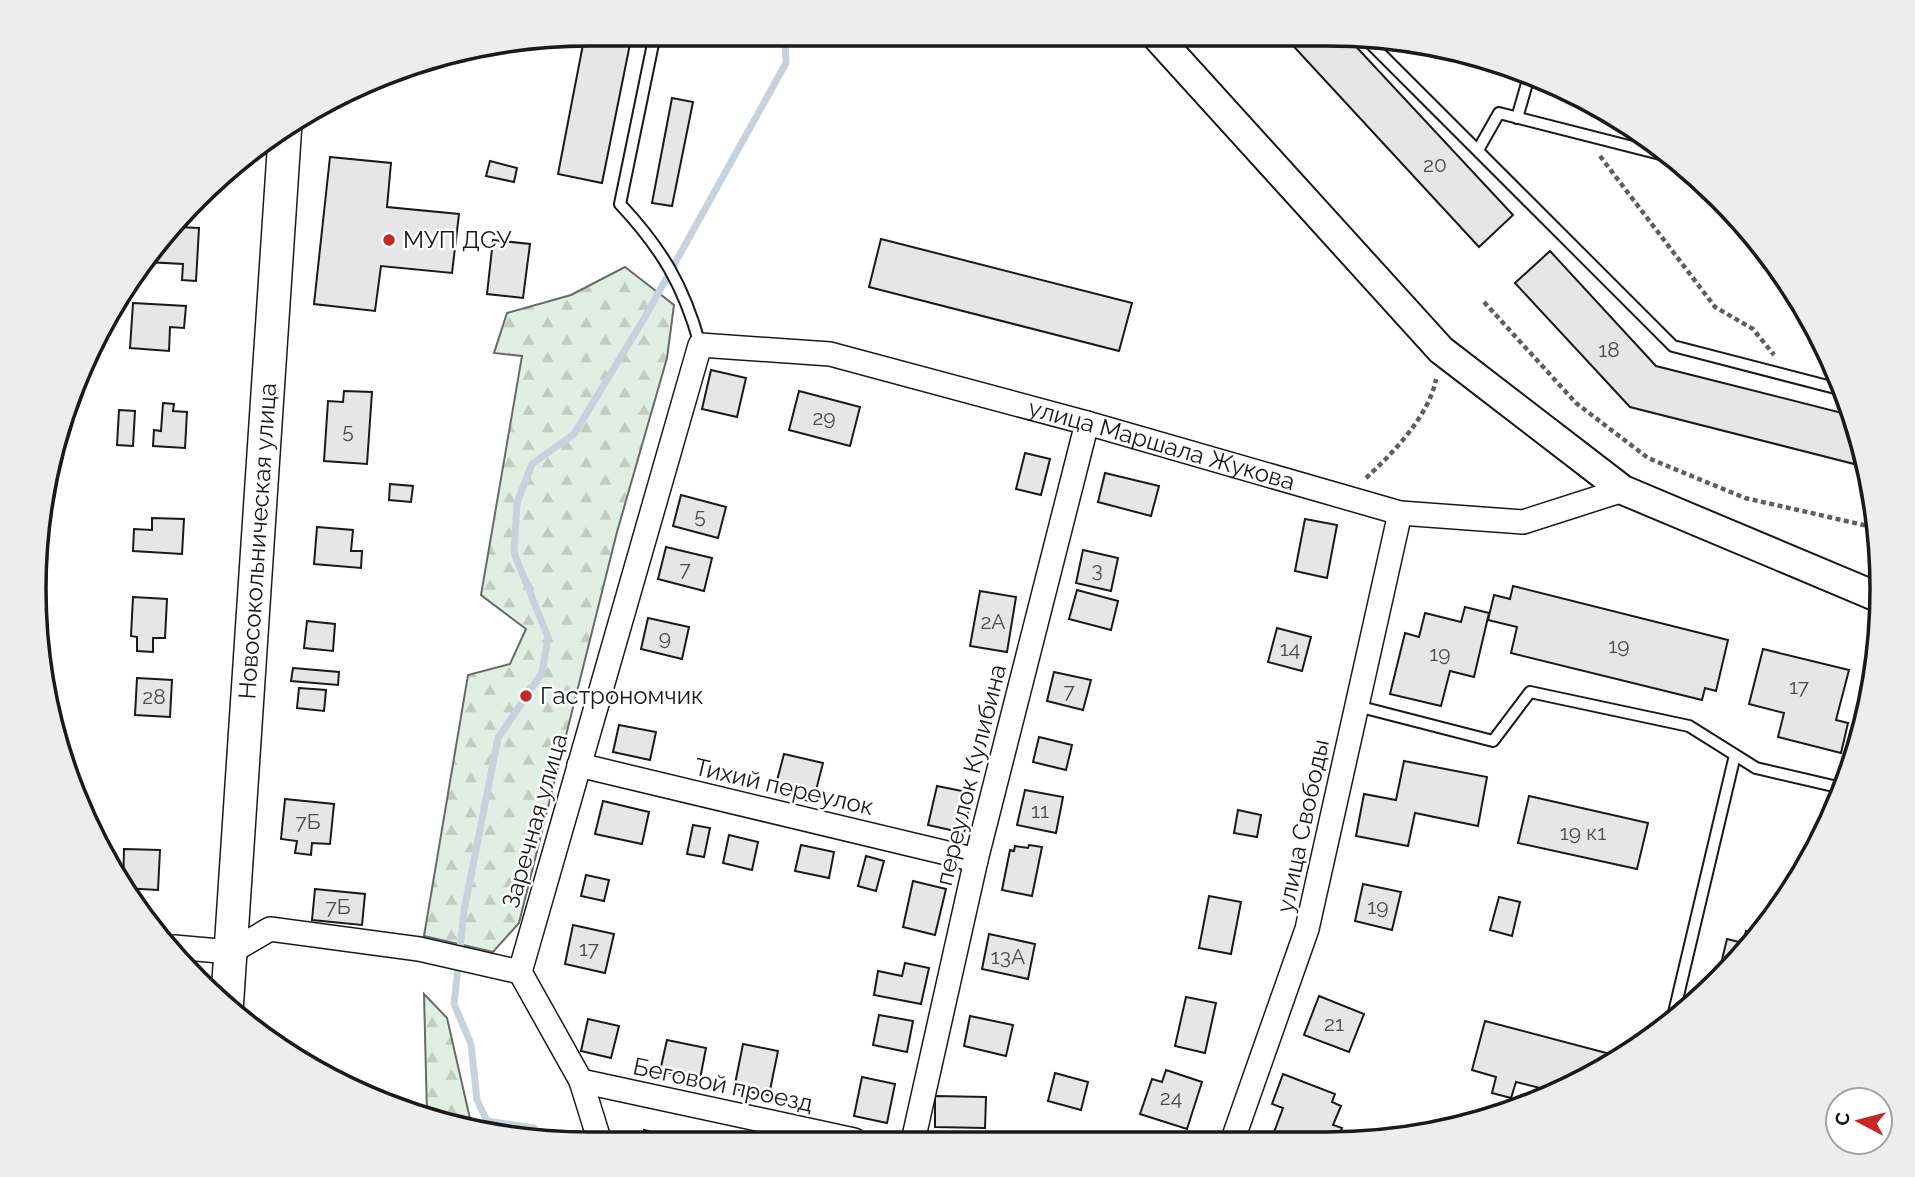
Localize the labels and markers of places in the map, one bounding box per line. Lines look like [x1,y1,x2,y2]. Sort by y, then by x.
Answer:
place label: МУП ДСУ [403,225,512,254]
marker: МУП ДСУ [381,232,397,248]
place label: Гастрономчик [540,681,703,710]
marker: Гастрономчик [518,688,534,704]

